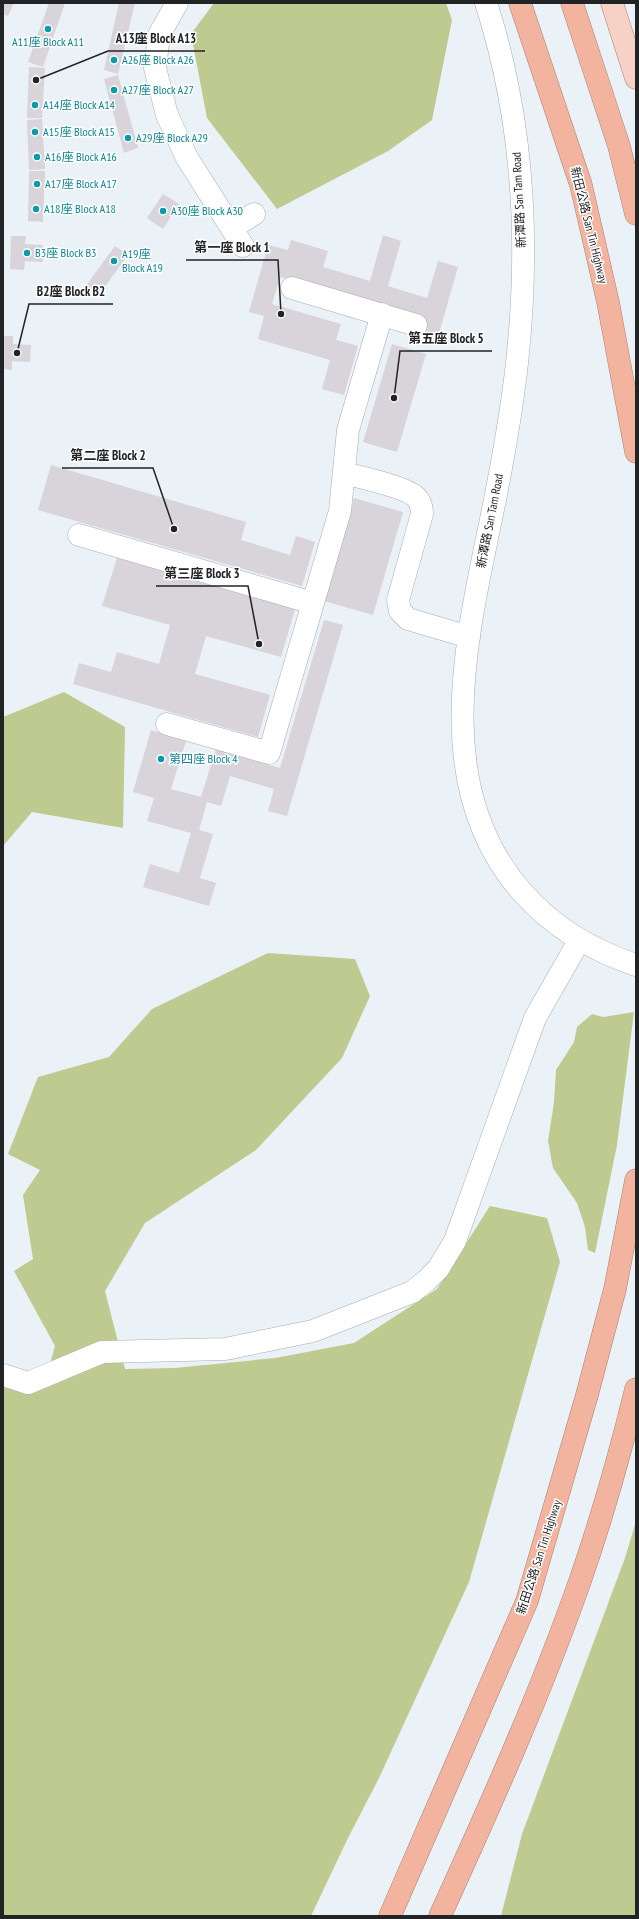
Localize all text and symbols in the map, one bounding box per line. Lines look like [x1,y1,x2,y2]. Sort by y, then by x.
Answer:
marker: A11座 Block A11 [43,24,53,34]
callout: A13座 Block A13 [108,26,205,51]
text: A13座 Block A13 [115,30,196,47]
place label: A11座 Block A11 [12,34,84,49]
place label: A26座 Block A26 [122,52,194,67]
marker: A26座 Block A26 [109,55,119,65]
place label: A27座 Block A27 [122,82,194,97]
marker: A27座 Block A27 [109,85,119,95]
place label: A14座 Block A14 [43,97,116,112]
marker: A14座 Block A14 [30,100,40,110]
place label: A15座 Block A15 [43,124,115,139]
marker: A15座 Block A15 [30,127,40,137]
place label: A29座 Block A29 [136,130,208,145]
marker: A29座 Block A29 [123,133,133,143]
place label: A16座 Block A16 [45,149,117,164]
marker: A16座 Block A16 [32,152,42,162]
street label: 新潭路 San Tam Road [509,152,529,248]
street label: 新田公路 San Tin Highway [568,165,611,285]
place label: A17座 Block A17 [45,176,117,191]
marker: A17座 Block A17 [32,179,42,189]
place label: A18座 Block A18 [44,201,116,216]
place label: A30座 Block A30 [171,203,243,218]
marker: A18座 Block A18 [31,204,41,214]
marker: A30座 Block A30 [158,206,168,216]
callout: 第一座 Block 1 [186,235,278,260]
text: 第一座 Block 1 [194,239,270,256]
place label: B3座 Block B3 [35,245,96,260]
place label: A19座 Block A19 [122,246,163,275]
marker: B3座 Block B3 [22,248,32,258]
marker: A19座 Block A19 [109,256,119,266]
callout: B2座 Block B2 [29,279,113,304]
text: B2座 Block B2 [37,283,105,300]
callout: 第五座 Block 5 [400,326,492,351]
text: 第五座 Block 5 [408,330,484,347]
callout: 第二座 Block 2 [62,443,153,468]
text: 第二座 Block 2 [70,447,146,464]
street label: 新潭路 San Tam Road [473,472,506,569]
callout: 第三座 Block 3 [156,561,248,586]
text: 第三座 Block 3 [164,565,240,582]
place label: 第四座 Block 4 [169,751,238,766]
marker: 第四座 Block 4 [156,754,166,764]
street label: 新田公路 San Tin Highway [513,1497,564,1616]

